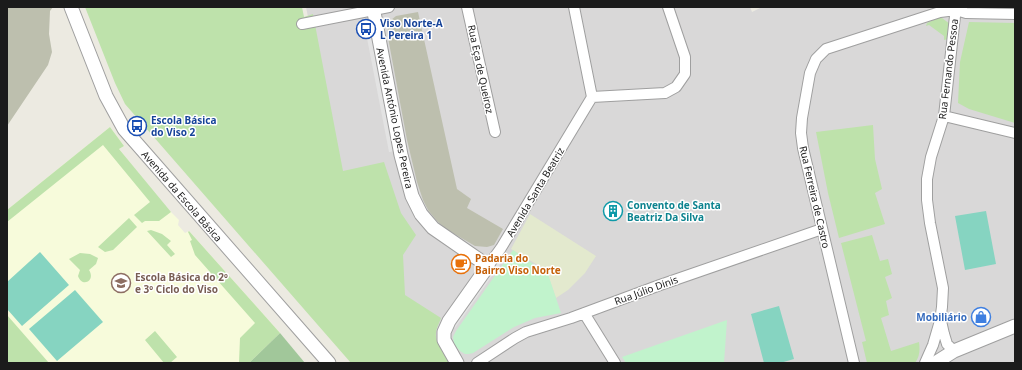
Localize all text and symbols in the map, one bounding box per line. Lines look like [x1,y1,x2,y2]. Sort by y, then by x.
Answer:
place label: Viso Norte-A L Pereira 1 [380,16,443,42]
bus stop icon: Viso Norte-A L Pereira 1 [355,18,377,40]
street label: Rua Fernando Pessoa [935,18,961,120]
street label: Rua Eça de Queiroz [465,23,497,115]
street label: Avenida António Lopes Pereira [373,46,417,190]
place label: Escola Básica do Viso 2 [151,113,216,139]
bus stop icon: Escola Básica do Viso 2 [126,115,148,137]
street label: Avenida Santa Beatriz [503,144,567,239]
street label: Rua Ferreira de Castro [796,144,834,250]
street label: Avenida da Escola Básica [139,147,225,245]
place label: Convento de Santa Beatriz Da Silva [627,198,721,224]
building icon: Convento de Santa Beatriz Da Silva [602,200,624,222]
place label: Padaria do Bairro Viso Norte [475,251,561,277]
cafe icon: Padaria do Bairro Viso Norte [450,253,472,275]
place label: Escola Básica do 2º e 3º Ciclo do Viso [135,270,228,296]
school or university icon: Escola Básica do 2º e 3º Ciclo do Viso [110,272,132,294]
street label: Rua Júlio Dinis [612,272,680,308]
shop icon: Mobiliário [970,306,992,328]
place label: Mobiliário [916,310,967,324]

